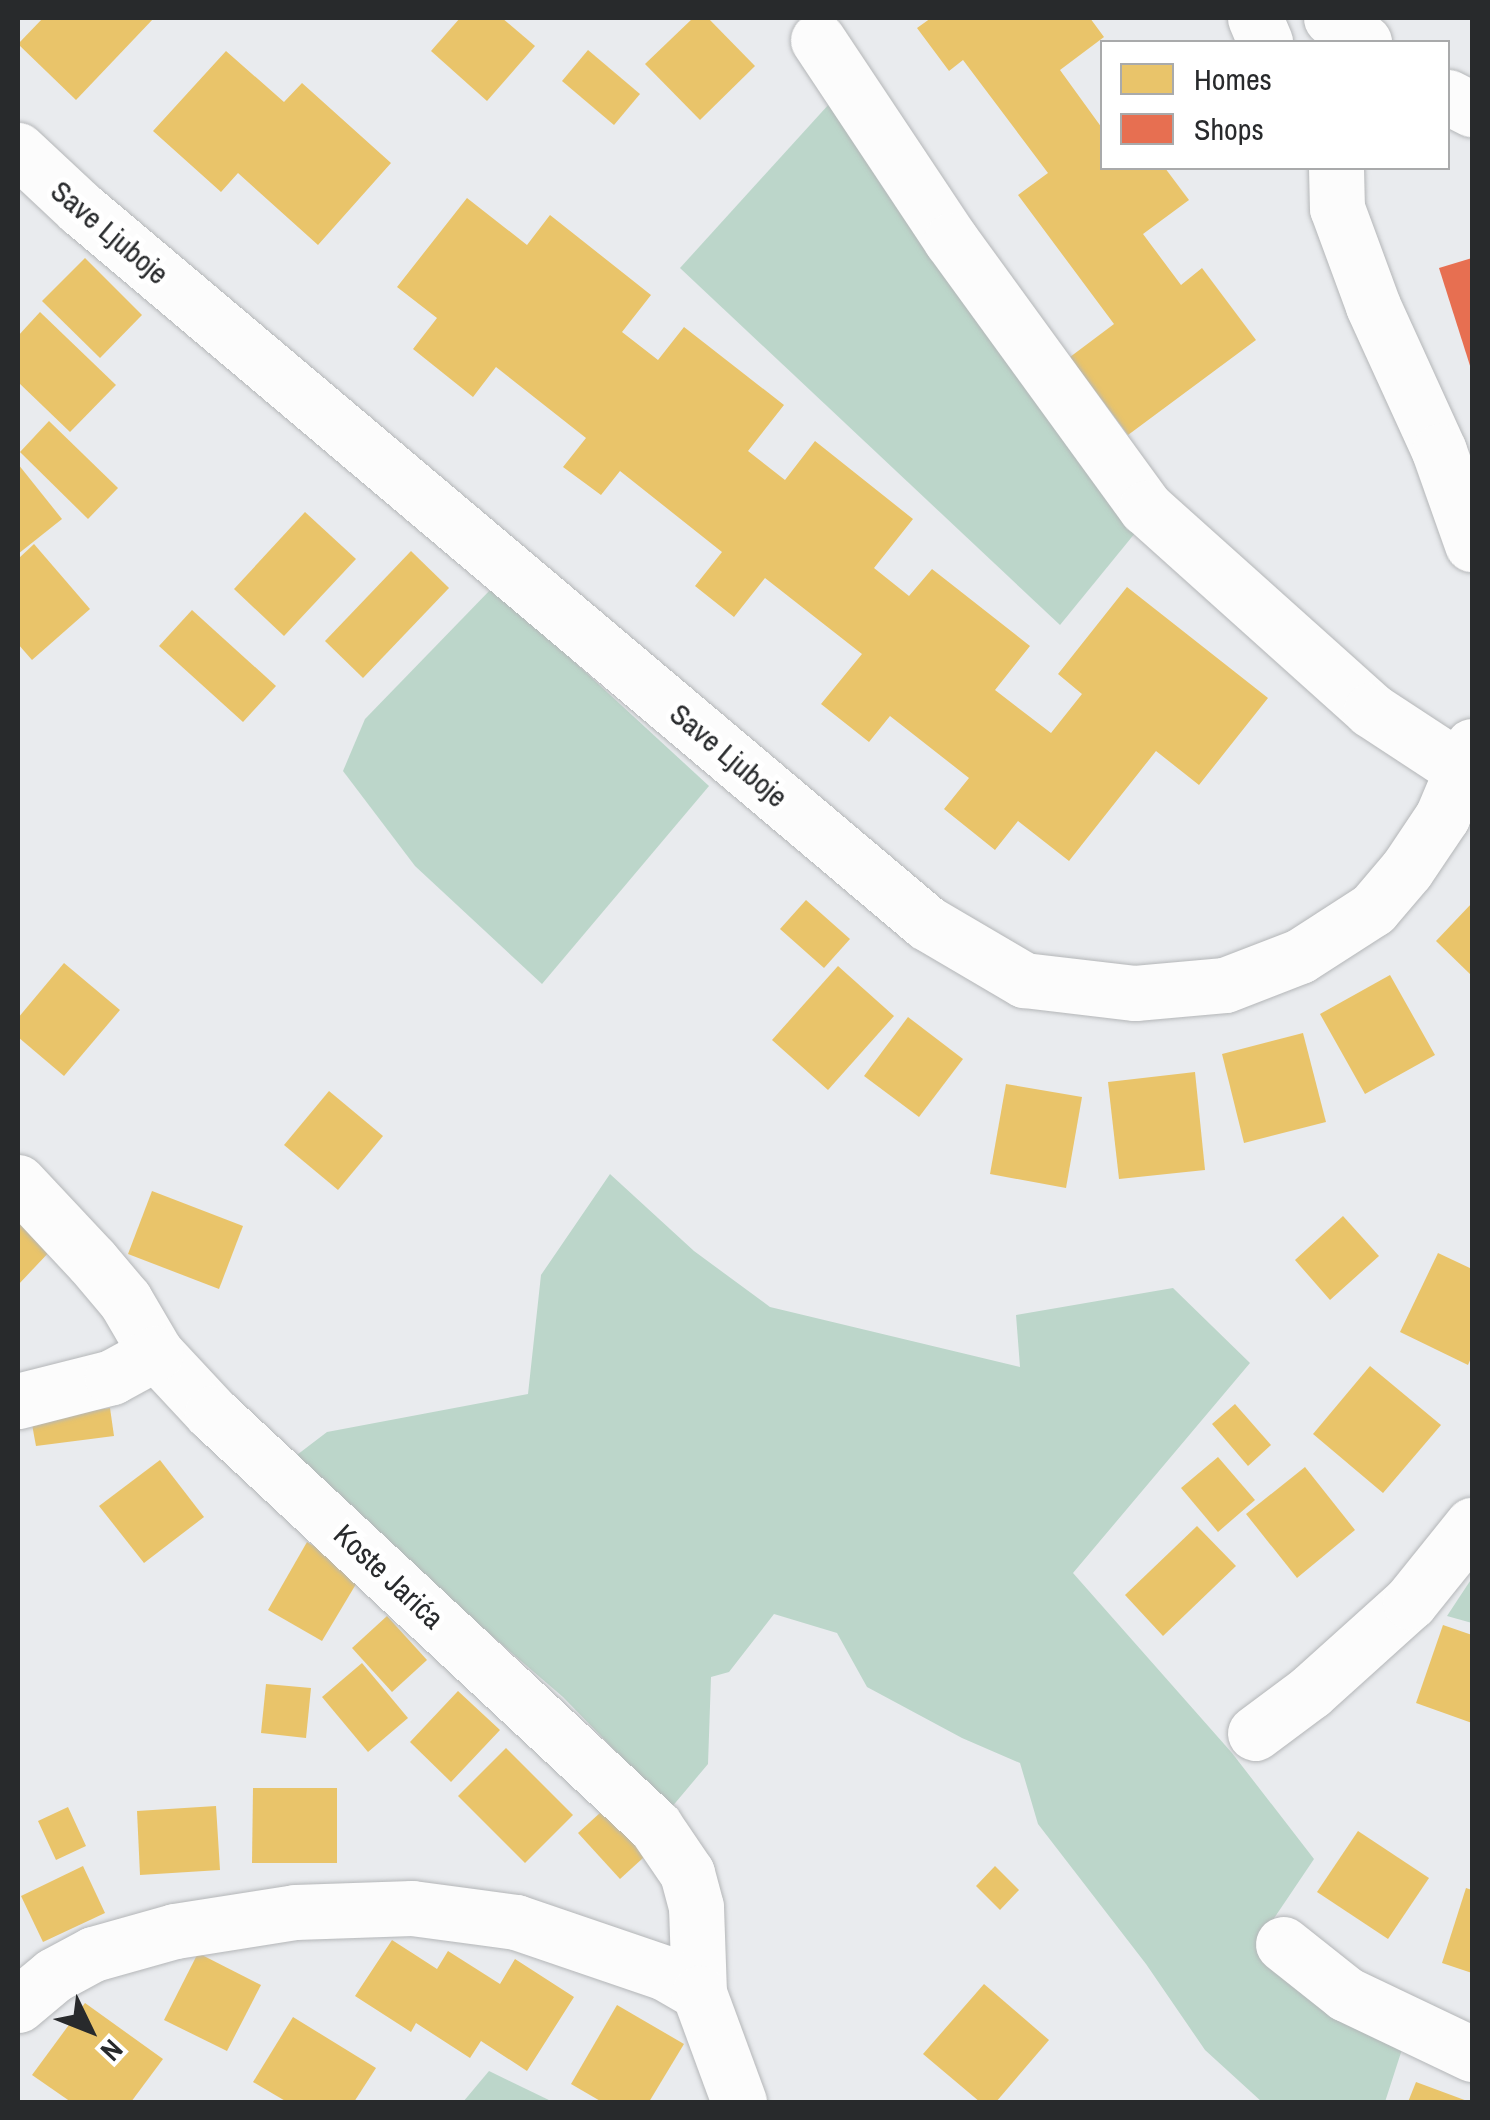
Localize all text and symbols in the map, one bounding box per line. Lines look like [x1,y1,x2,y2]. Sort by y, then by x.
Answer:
legend [1100,40,1450,170]
text: Homes [1194,59,1272,99]
text: Shops [1194,109,1264,149]
street label: Save Ljuboje [44,172,176,292]
street label: Save Ljuboje [663,695,795,815]
street label: Koste Jarića [327,1516,451,1636]
north arrow [40,1980,140,2080]
text: N [92,2031,131,2069]

